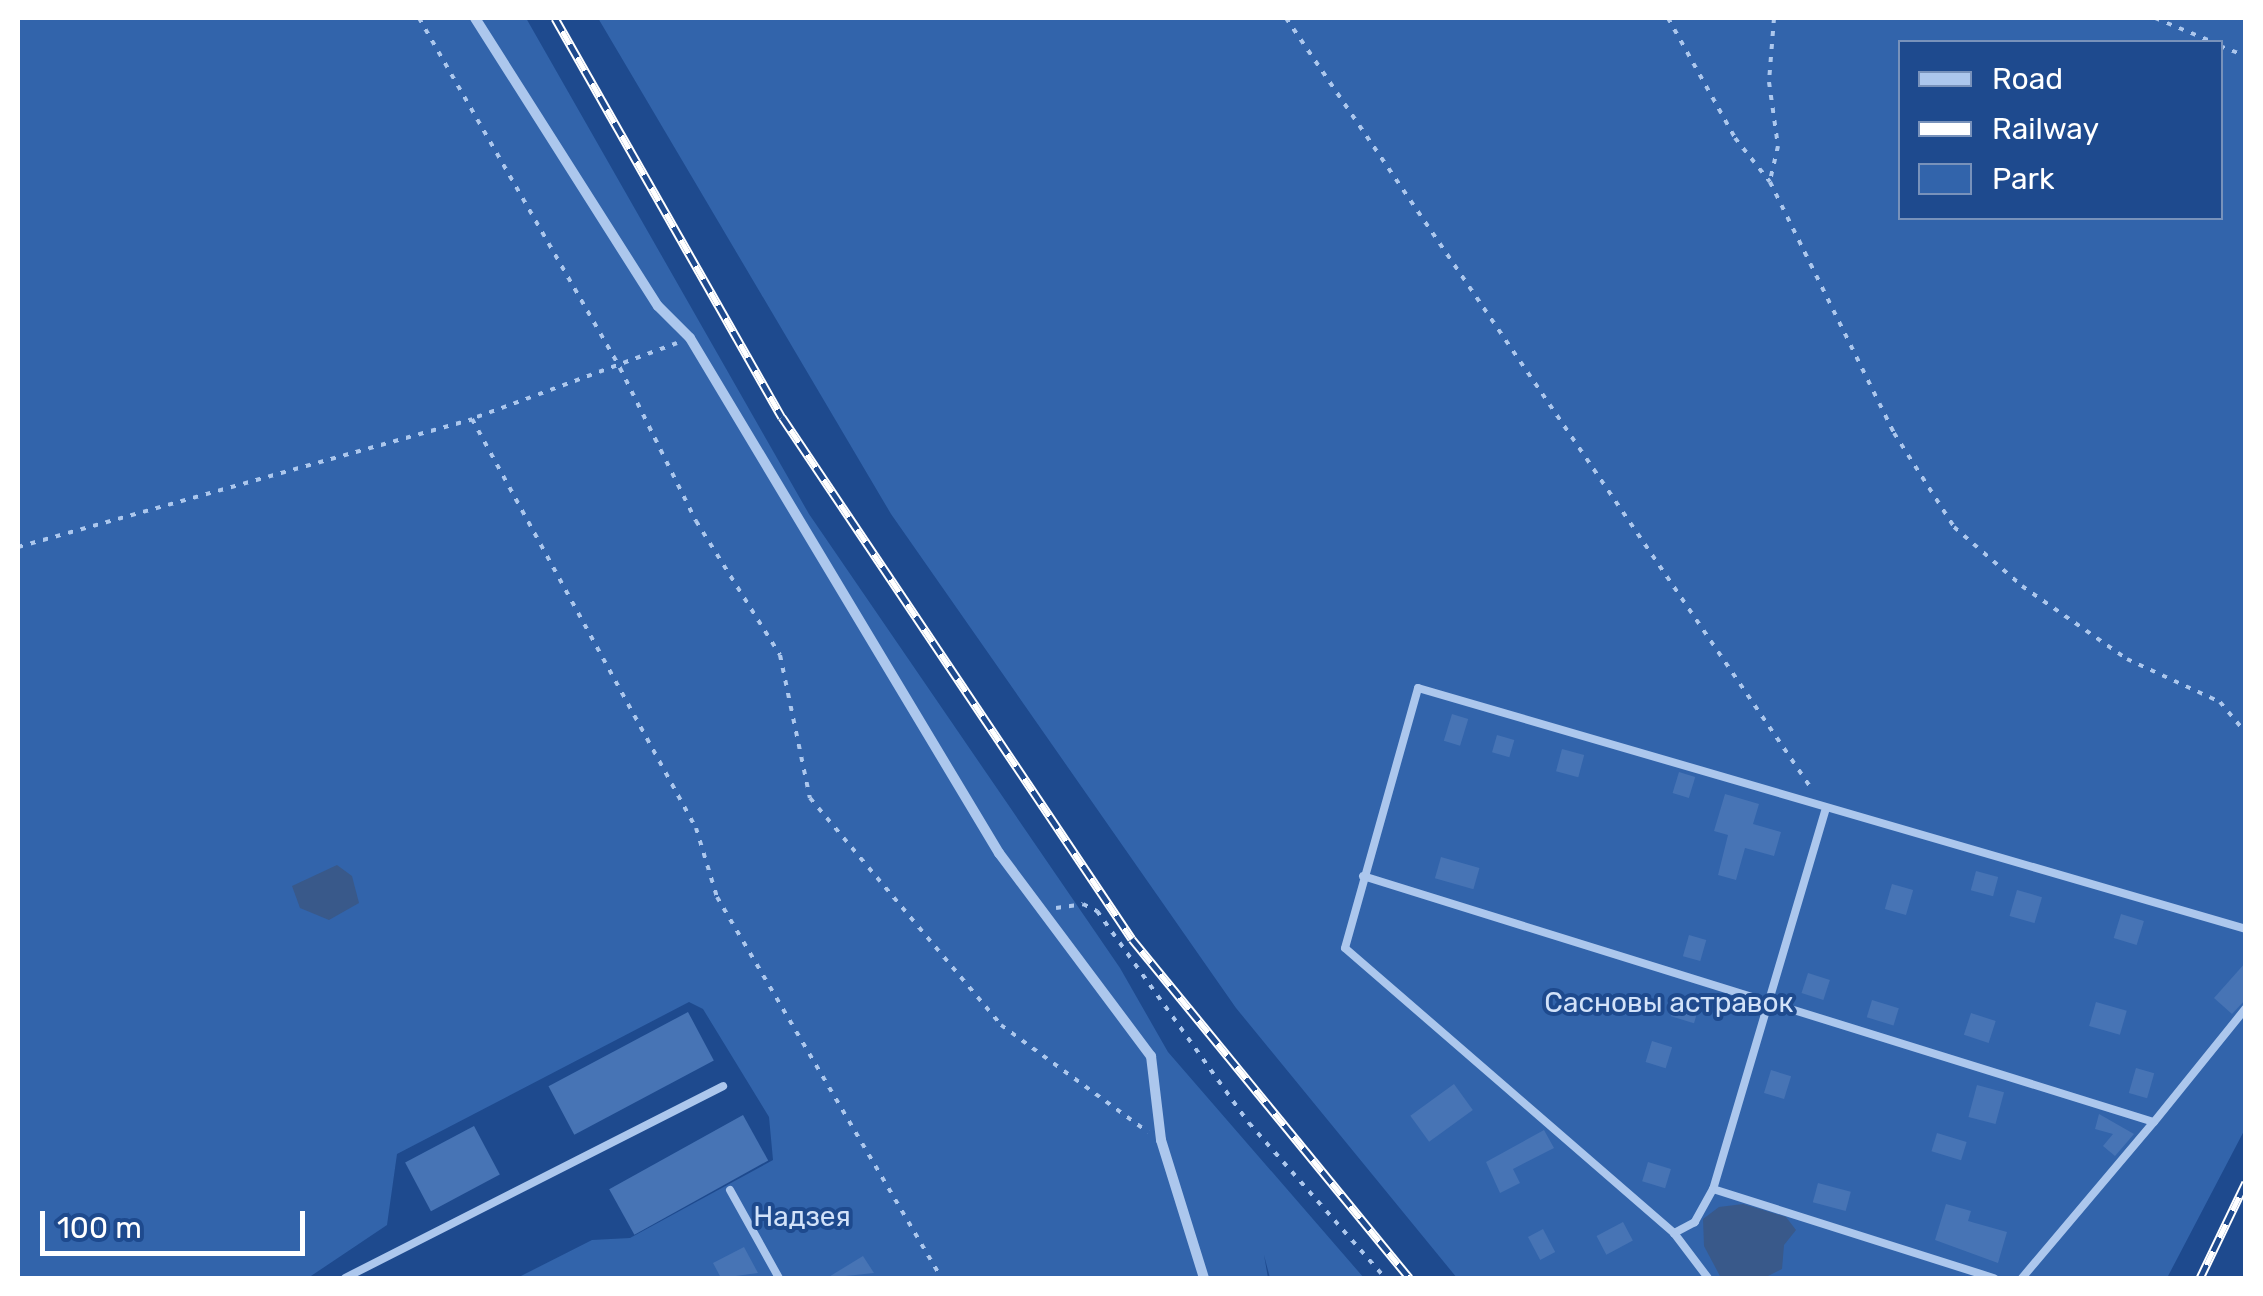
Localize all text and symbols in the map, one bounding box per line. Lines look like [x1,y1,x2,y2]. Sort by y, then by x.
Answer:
legend [1898,40,2223,220]
text: Road [1992,61,2063,97]
text: Railway [1992,111,2099,147]
text: Park [1992,161,2054,197]
park label: Сасновы астравок [1544,986,1794,1020]
scale bar [45,1191,310,1253]
park label: Надзея [753,1200,851,1234]
text: 100 m [57,1210,142,1246]

